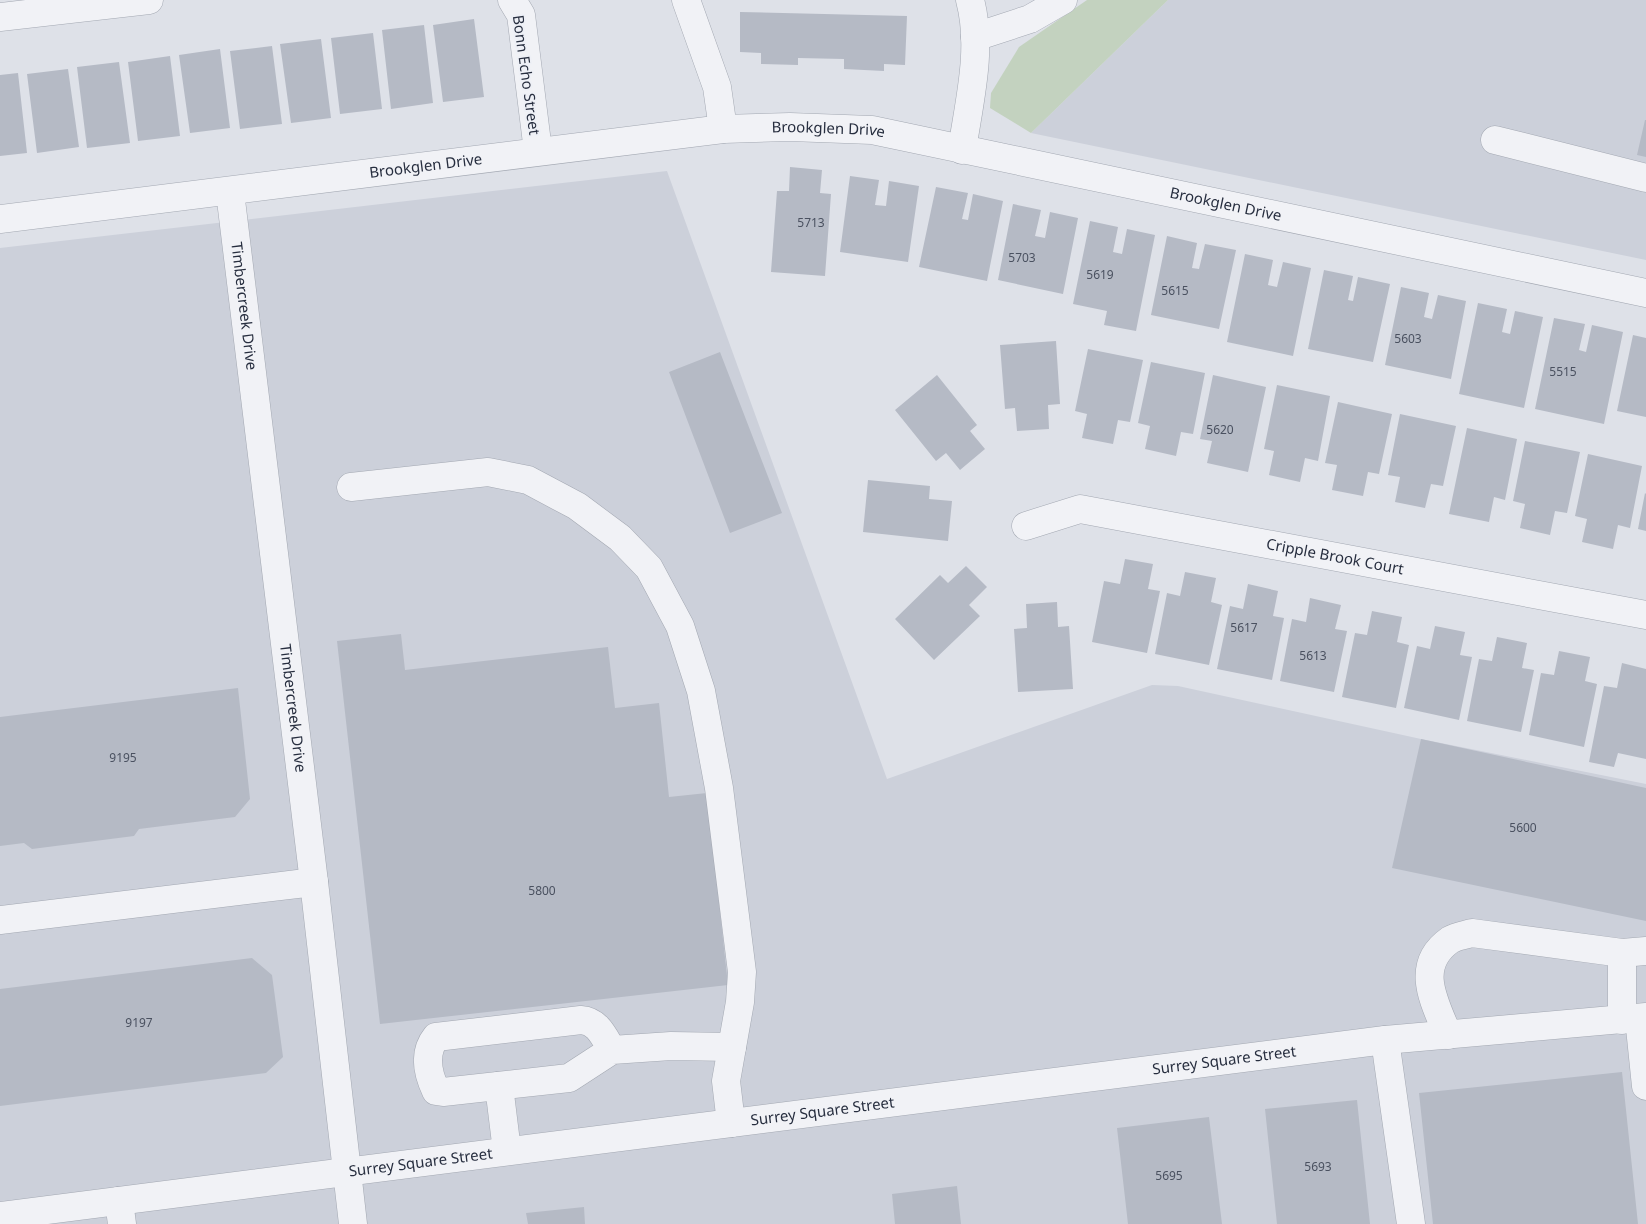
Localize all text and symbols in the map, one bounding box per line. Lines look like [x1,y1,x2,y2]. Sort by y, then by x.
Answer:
street label: Bonn Echo Street [509,14,545,137]
street label: Brookglen Drive [771,116,887,142]
street label: Brookglen Drive [368,148,483,182]
street label: Brookglen Drive [1168,182,1283,225]
house number: 5713 [797,214,825,231]
street label: Timbercreek Drive [227,241,263,371]
house number: 5703 [1008,249,1036,266]
house number: 5619 [1086,266,1114,283]
house number: 5615 [1161,282,1189,299]
house number: 5603 [1394,330,1422,347]
house number: 5515 [1549,363,1577,380]
house number: 5620 [1206,421,1234,438]
street label: Cripple Brook Court [1265,533,1406,579]
house number: 5617 [1230,619,1258,636]
street label: Timbercreek Drive [276,643,312,773]
house number: 5613 [1299,647,1327,664]
house number: 9195 [109,749,137,766]
house number: 5600 [1509,819,1537,836]
house number: 5800 [528,882,556,899]
house number: 9197 [125,1014,153,1031]
street label: Surrey Square Street [1151,1040,1298,1078]
street label: Surrey Square Street [749,1091,896,1130]
street label: Surrey Square Street [347,1142,494,1181]
house number: 5693 [1304,1158,1332,1175]
house number: 5695 [1155,1167,1183,1184]

